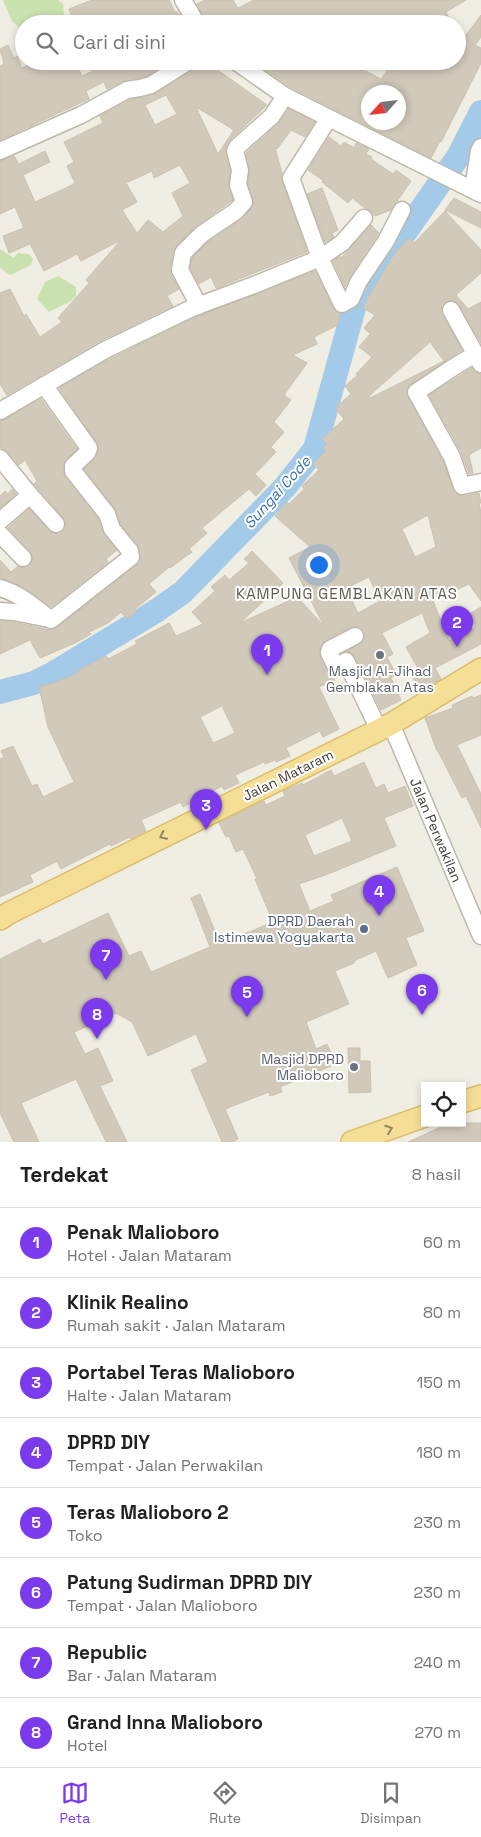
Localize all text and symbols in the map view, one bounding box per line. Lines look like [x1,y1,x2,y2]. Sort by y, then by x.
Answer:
search box [15,15,466,70]
icon: search [33,29,61,57]
text: Cari di sini [73,30,166,55]
north arrow [361,85,406,130]
water label: Sungai Code [240,451,315,532]
your location [306,552,332,578]
district label: KAMPUNG GEMBLAKAN ATAS [236,584,458,603]
pin: 2 [441,606,473,647]
pin: 1 [251,634,283,675]
marker: Masjid Al-Jihad Gemblakan Atas [374,649,386,661]
place label: Masjid Al-Jihad Gemblakan Atas [326,662,434,696]
street label: Jalan Mataram [240,745,336,805]
street label: Jalan Perwakilan [406,775,466,885]
pin: 3 [190,789,222,830]
one-way arrow [159,830,168,841]
pin: 4 [363,875,395,916]
place label: DPRD Daerah Istimewa Yogyakarta [214,912,354,946]
marker: DPRD Daerah Istimewa Yogyakarta [358,923,370,935]
pin: 7 [90,939,122,980]
pin: 6 [406,974,438,1015]
pin: 5 [231,976,263,1017]
pin: 8 [81,998,113,1039]
place label: Masjid DPRD Malioboro [261,1050,344,1084]
marker: Masjid DPRD Malioboro [348,1061,360,1073]
map controls [421,1082,466,1127]
button: locate [421,1082,466,1127]
one-way arrow [384,1125,392,1135]
text: Terdekat [20,1161,109,1188]
text: 8 hasil [412,1164,461,1185]
text: Penak Malioboro [67,1220,219,1245]
text: 1 [32,1232,40,1253]
text: 60 m [423,1232,461,1253]
text: Hotel · Jalan Mataram [67,1245,232,1266]
text: Klinik Realino [67,1290,189,1315]
text: 2 [31,1302,41,1323]
text: 80 m [423,1302,461,1323]
text: Rumah sakit · Jalan Mataram [67,1315,286,1336]
text: Portabel Teras Malioboro [67,1360,295,1385]
text: 3 [31,1372,41,1393]
text: 150 m [417,1372,461,1393]
text: Halte · Jalan Mataram [67,1385,231,1406]
text: DPRD DIY [67,1430,150,1455]
text: 4 [31,1442,41,1463]
text: 180 m [416,1442,461,1463]
text: Tempat · Jalan Perwakilan [67,1455,263,1476]
text: Teras Malioboro 2 [67,1500,228,1525]
text: 5 [31,1512,41,1533]
text: 230 m [414,1512,461,1533]
text: Toko [67,1525,103,1546]
text: Patung Sudirman DPRD DIY [67,1570,312,1595]
text: 6 [31,1582,41,1603]
text: 230 m [414,1582,461,1603]
text: Tempat · Jalan Malioboro [67,1595,258,1616]
text: Republic [67,1640,147,1665]
text: 7 [32,1652,40,1673]
text: 240 m [414,1652,461,1673]
text: Bar · Jalan Mataram [67,1665,217,1686]
text: Grand Inna Malioboro [67,1710,263,1735]
text: 8 [31,1722,41,1743]
text: 270 m [414,1722,461,1743]
text: Hotel [67,1735,108,1756]
tab: Peta [60,1779,90,1827]
tab: Rute [209,1779,241,1827]
tab: Disimpan [360,1779,421,1827]

